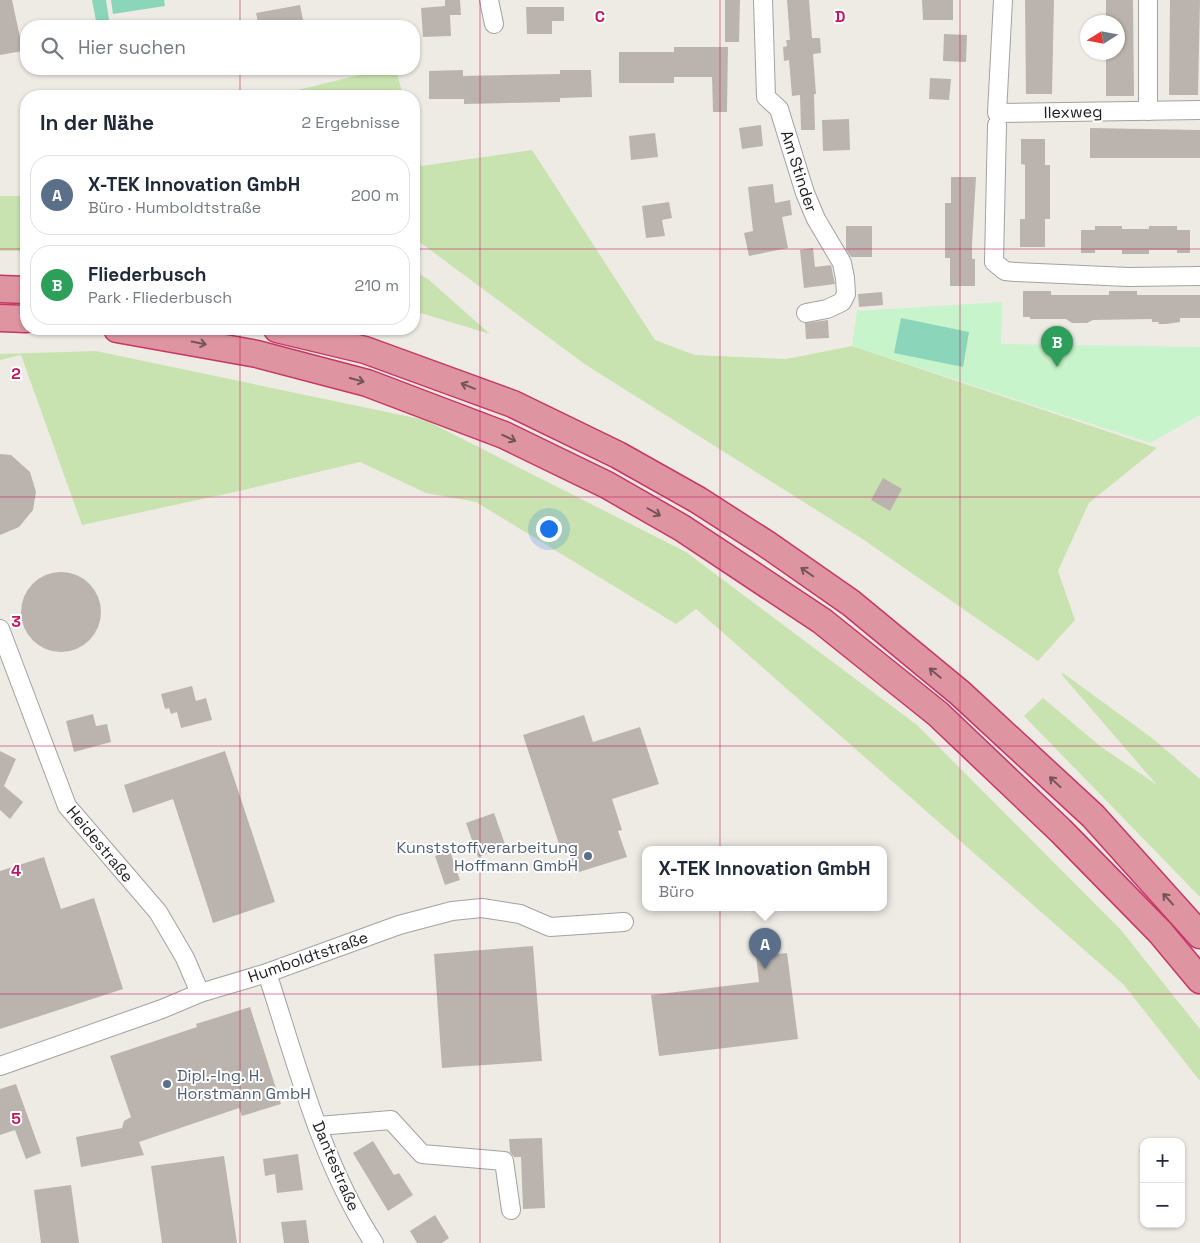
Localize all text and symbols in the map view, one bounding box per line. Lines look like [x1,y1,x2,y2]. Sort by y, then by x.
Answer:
text: C [595,6,605,27]
text: D [835,6,845,27]
north arrow [1080,15,1125,60]
search box [20,20,420,75]
icon: search [38,34,66,62]
text: Hier suchen [78,35,186,60]
street label: Ilexweg [1043,101,1103,123]
text: In der Nähe [40,109,154,136]
text: 2 Ergebnisse [301,112,400,133]
street label: Am Stinder [776,127,822,215]
text: X-TEK Innovation GmbH [88,172,300,197]
text: A [52,185,62,206]
text: 200 m [351,185,399,206]
text: Büro · Humboldtstraße [88,197,261,218]
text: Fliederbusch [88,262,206,287]
text: B [52,275,62,296]
text: 210 m [355,275,399,296]
text: Park · Fliederbusch [88,287,232,308]
pin: B [1041,326,1073,367]
one-way arrow [191,339,207,348]
text: 2 [11,363,21,384]
one-way arrow [349,376,365,386]
one-way arrow [461,381,476,391]
one-way arrow [501,433,516,443]
one-way arrow [646,507,660,517]
your location [536,516,562,542]
one-way arrow [800,567,814,577]
text: 3 [11,611,21,632]
one-way arrow [928,667,941,678]
one-way arrow [1049,776,1062,787]
street label: Heidestraße [62,801,138,887]
place label: Kunststoffverarbeitung Hoffmann GmbH [396,837,578,876]
popup [642,846,887,911]
marker: Kunststoffverarbeitung Hoffmann GmbH [582,850,594,862]
text: X-TEK Innovation GmbH [658,856,871,881]
text: 4 [11,860,21,881]
text: Büro [658,881,694,902]
one-way arrow [1162,892,1174,905]
street label: Humboldtstraße [245,927,371,987]
pin: A [749,928,781,969]
place label: Dipl.-Ing. H. Horstmann GmbH [177,1065,311,1104]
marker: Dipl.-Ing. H. Horstmann GmbH [161,1078,173,1090]
text: 5 [11,1108,21,1129]
street label: Dantestraße [308,1118,364,1214]
map controls [1140,1138,1185,1228]
button: + [1140,1138,1185,1183]
button: − [1140,1183,1185,1228]

